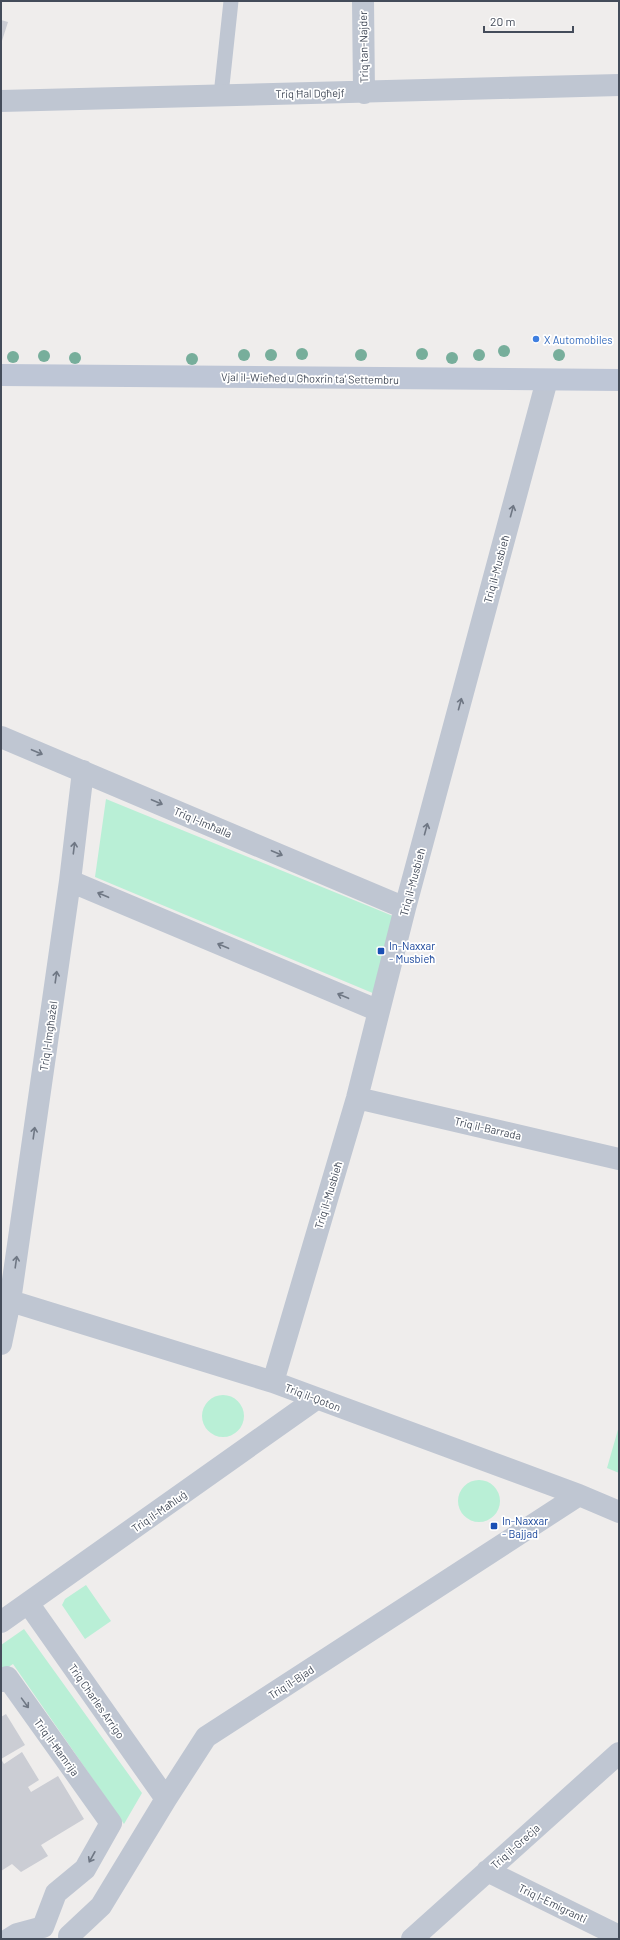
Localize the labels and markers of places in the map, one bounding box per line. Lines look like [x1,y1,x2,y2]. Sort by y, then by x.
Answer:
place label: X Automobiles [544,333,613,346]
marker: X Automobiles [531,334,541,344]
place label: In-Naxxar - Musbieħ [389,939,435,965]
marker: In-Naxxar - Musbieħ [376,946,386,956]
place label: In-Naxxar - Bajjad [502,1514,548,1540]
marker: In-Naxxar - Bajjad [489,1521,499,1531]

